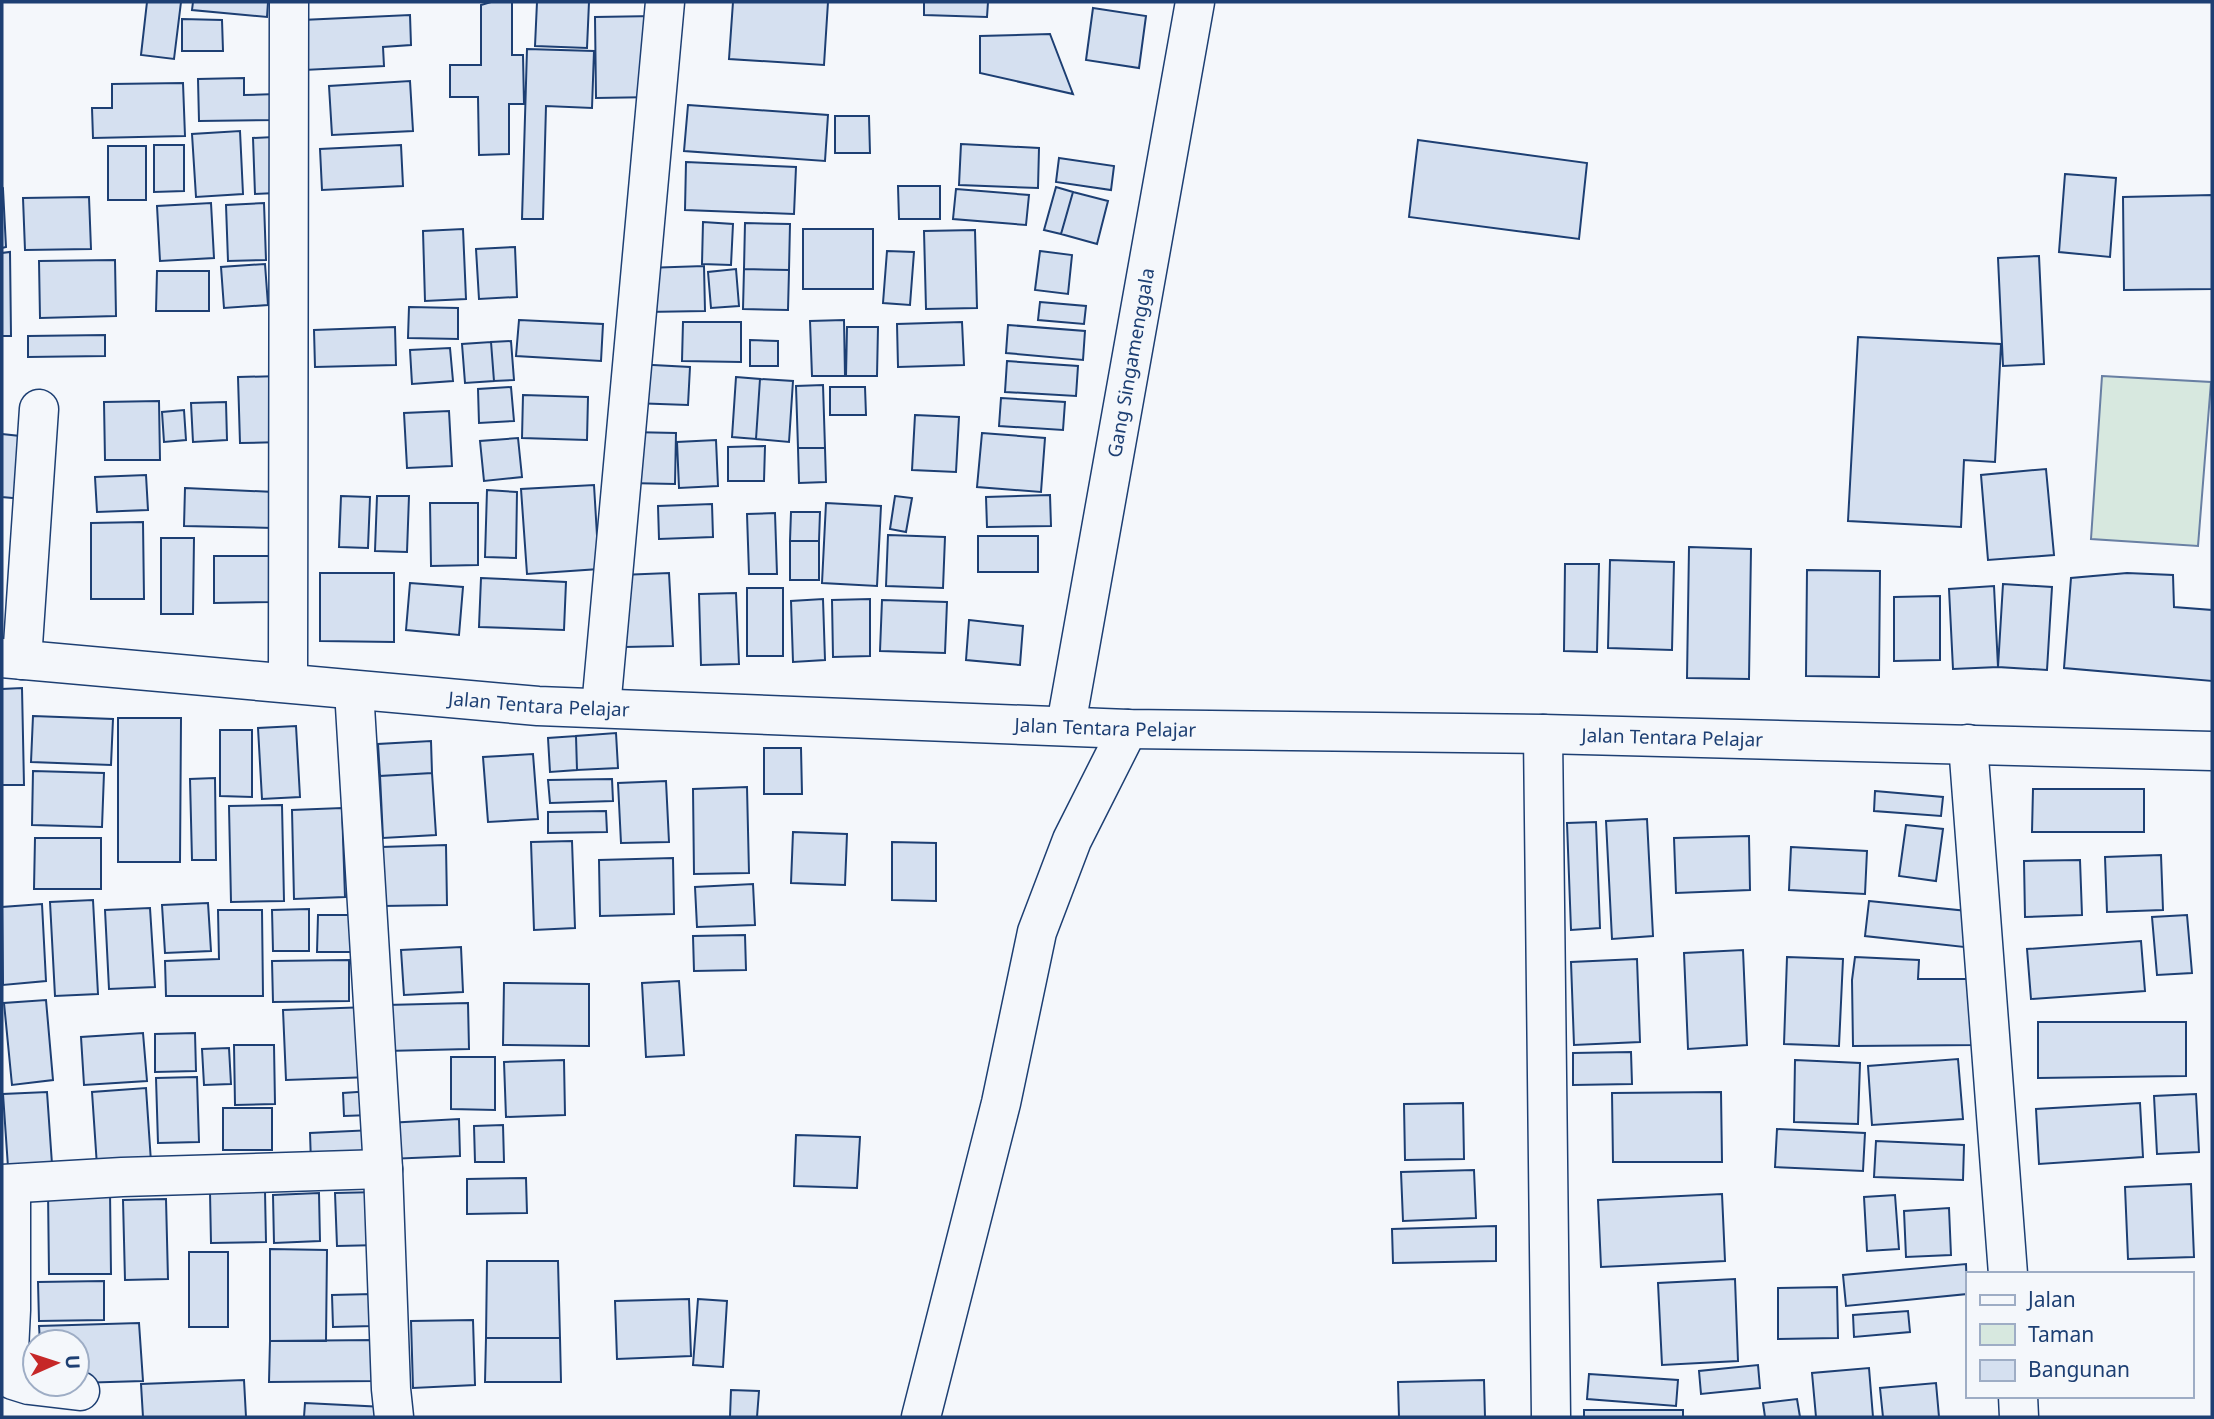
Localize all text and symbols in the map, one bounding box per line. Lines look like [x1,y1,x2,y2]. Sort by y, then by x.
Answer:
street label: Gang Singamenggala [1101,266,1160,460]
street label: Jalan Tentara Pelajar [445,685,630,723]
street label: Jalan Tentara Pelajar [1012,712,1197,743]
street label: Jalan Tentara Pelajar [1579,722,1764,753]
legend [1966,1272,2193,1398]
text: Jalan [2026,1285,2076,1313]
text: Taman [2028,1320,2094,1348]
north arrow [21,1328,91,1398]
text: U [60,1354,86,1370]
text: Bangunan [2028,1355,2130,1383]

